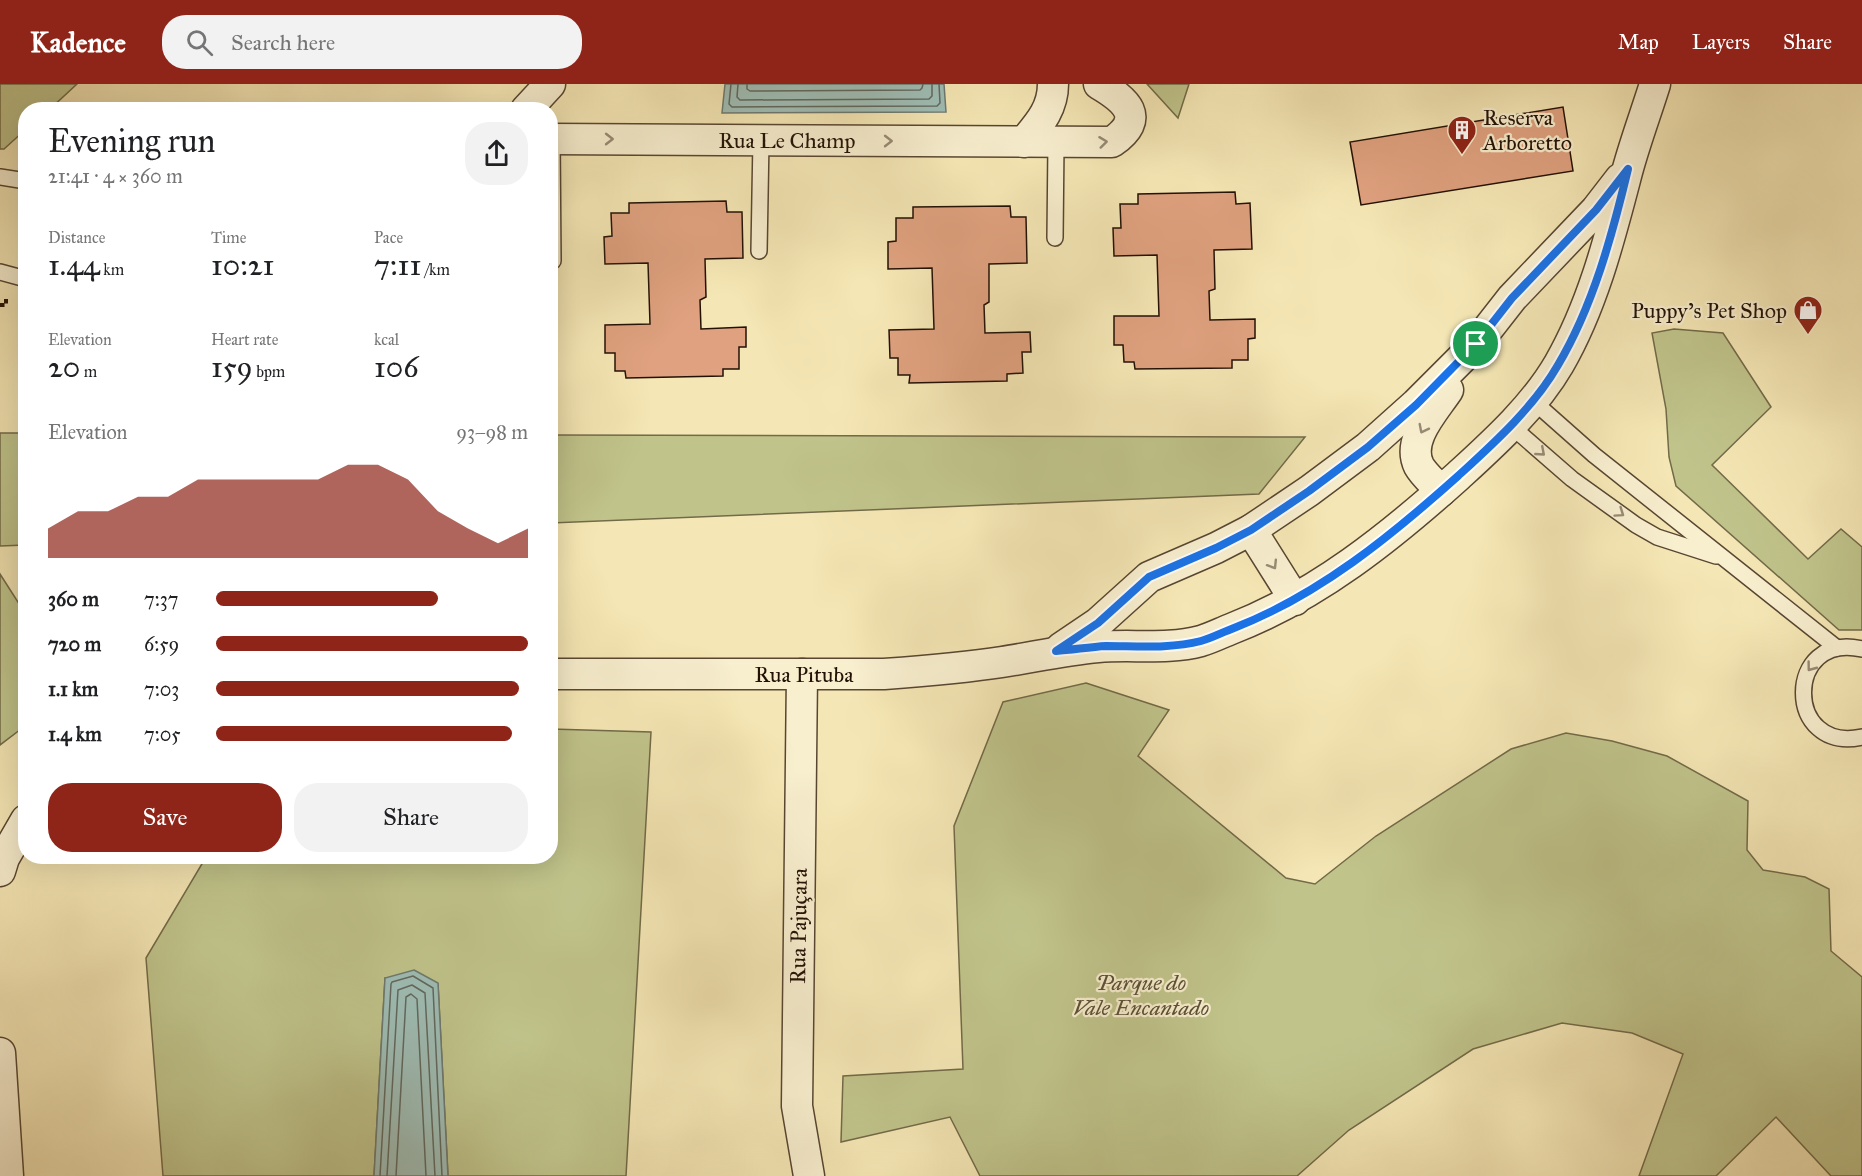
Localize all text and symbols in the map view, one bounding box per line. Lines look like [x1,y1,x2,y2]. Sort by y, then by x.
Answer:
search box [162,15,582,69]
text: Kadence [30,25,126,60]
icon: search [183,26,216,59]
text: Search here [231,29,335,56]
text: Map [1618,29,1659,55]
text: Layers [1692,29,1750,55]
text: Share [1783,29,1832,55]
place label: Reserva Arboretto [1482,104,1572,156]
building icon: Reserva Arboretto [1446,114,1478,156]
text: Evening run [48,121,215,161]
button: share [465,122,528,185]
street label: Rua Le Champ [718,127,856,154]
one-way arrow [604,133,613,145]
one-way arrow [883,135,892,147]
one-way arrow [1099,137,1108,149]
text: 21:41 · 4 × 360 m [48,164,183,188]
text: Distance [48,228,105,247]
text: Time [211,228,246,247]
text: Pace [374,228,403,247]
text: 1.44 [48,247,100,283]
text: 10:21 [211,247,274,283]
text: 7:11 [374,247,421,283]
text: km [100,260,124,279]
text: /km [421,260,450,279]
shop icon: Puppy's Pet Shop [1792,294,1824,336]
place label: Puppy's Pet Shop [1631,297,1787,324]
pin [1450,318,1501,369]
icon: arrive [1459,327,1492,360]
text: Elevation [48,330,112,349]
text: Heart rate [211,330,278,349]
text: kcal [374,330,399,349]
text: 20 [48,349,80,385]
text: 159 [211,349,253,385]
text: 106 [374,349,419,385]
text: m [80,362,97,381]
text: bpm [253,362,285,381]
text: Elevation [48,420,127,444]
text: 93–98 m [456,420,528,444]
one-way arrow [1419,423,1431,434]
one-way arrow [1534,445,1545,456]
one-way arrow [1613,506,1624,517]
one-way arrow [1266,559,1278,569]
text: 360 m [48,587,99,611]
text: 7:37 [144,587,178,611]
text: 720 m [48,632,101,656]
text: 6:59 [144,632,179,656]
one-way arrow [1808,660,1819,671]
street label: Rua Pituba [754,661,854,688]
text: 1.1 km [48,677,98,701]
text: 7:03 [144,677,179,701]
text: 1.4 km [48,722,102,746]
text: 7:05 [144,722,181,746]
button: Save [48,783,282,852]
button: Share [294,783,528,852]
street label: Rua Pajuçara [784,867,813,984]
park label: Parque do Vale Encantado [1073,969,1209,1021]

